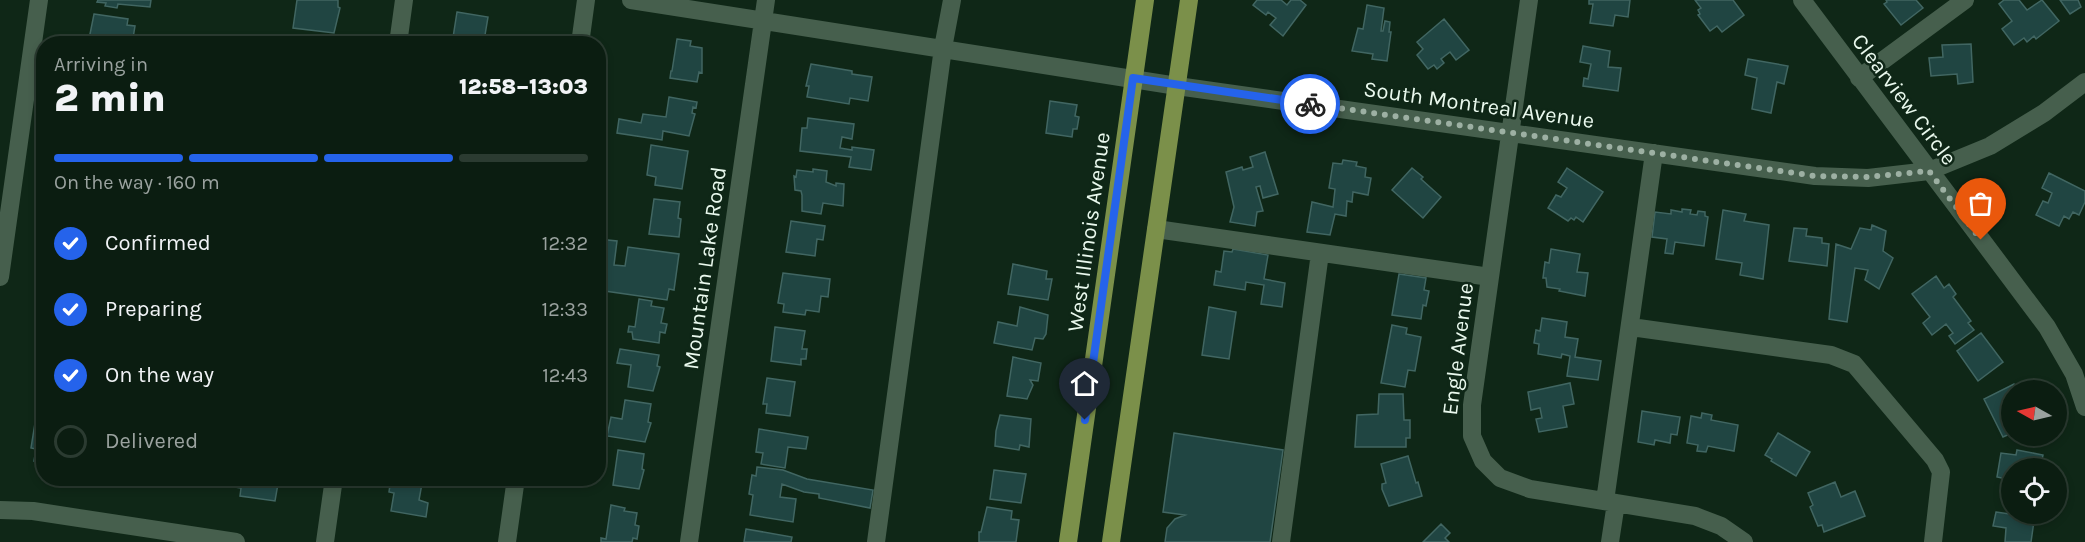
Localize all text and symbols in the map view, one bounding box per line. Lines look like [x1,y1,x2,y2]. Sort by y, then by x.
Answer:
street label: Clearview Circle [1846,29,1962,170]
text: Arriving in [54,53,148,76]
text: 12:58–13:03 [459,74,588,100]
courier [1280,74,1340,134]
text: 2 min [54,75,166,121]
street label: South Montreal Avenue [1362,76,1596,134]
icon: bike [1294,88,1327,121]
street label: West Illinois Avenue [1062,131,1116,334]
street label: Mountain Lake Road [678,165,732,371]
text: On the way · 160 m [54,171,220,194]
pin [1955,178,2006,240]
icon: bag [1964,187,1997,220]
icon: check [54,227,87,260]
text: Confirmed [105,230,211,256]
text: 12:32 [542,232,588,255]
street label: Engle Avenue [1437,281,1479,417]
icon: check [54,293,87,326]
text: Preparing [105,296,202,322]
text: 12:33 [542,298,588,321]
pin [1059,358,1110,420]
icon: check [54,359,87,392]
text: On the way [105,362,214,388]
text: 12:43 [542,364,588,387]
icon: home [1068,367,1101,400]
north arrow [2001,380,2067,446]
map controls [2001,380,2067,524]
text: Delivered [105,428,198,454]
button: locate [2001,458,2067,524]

